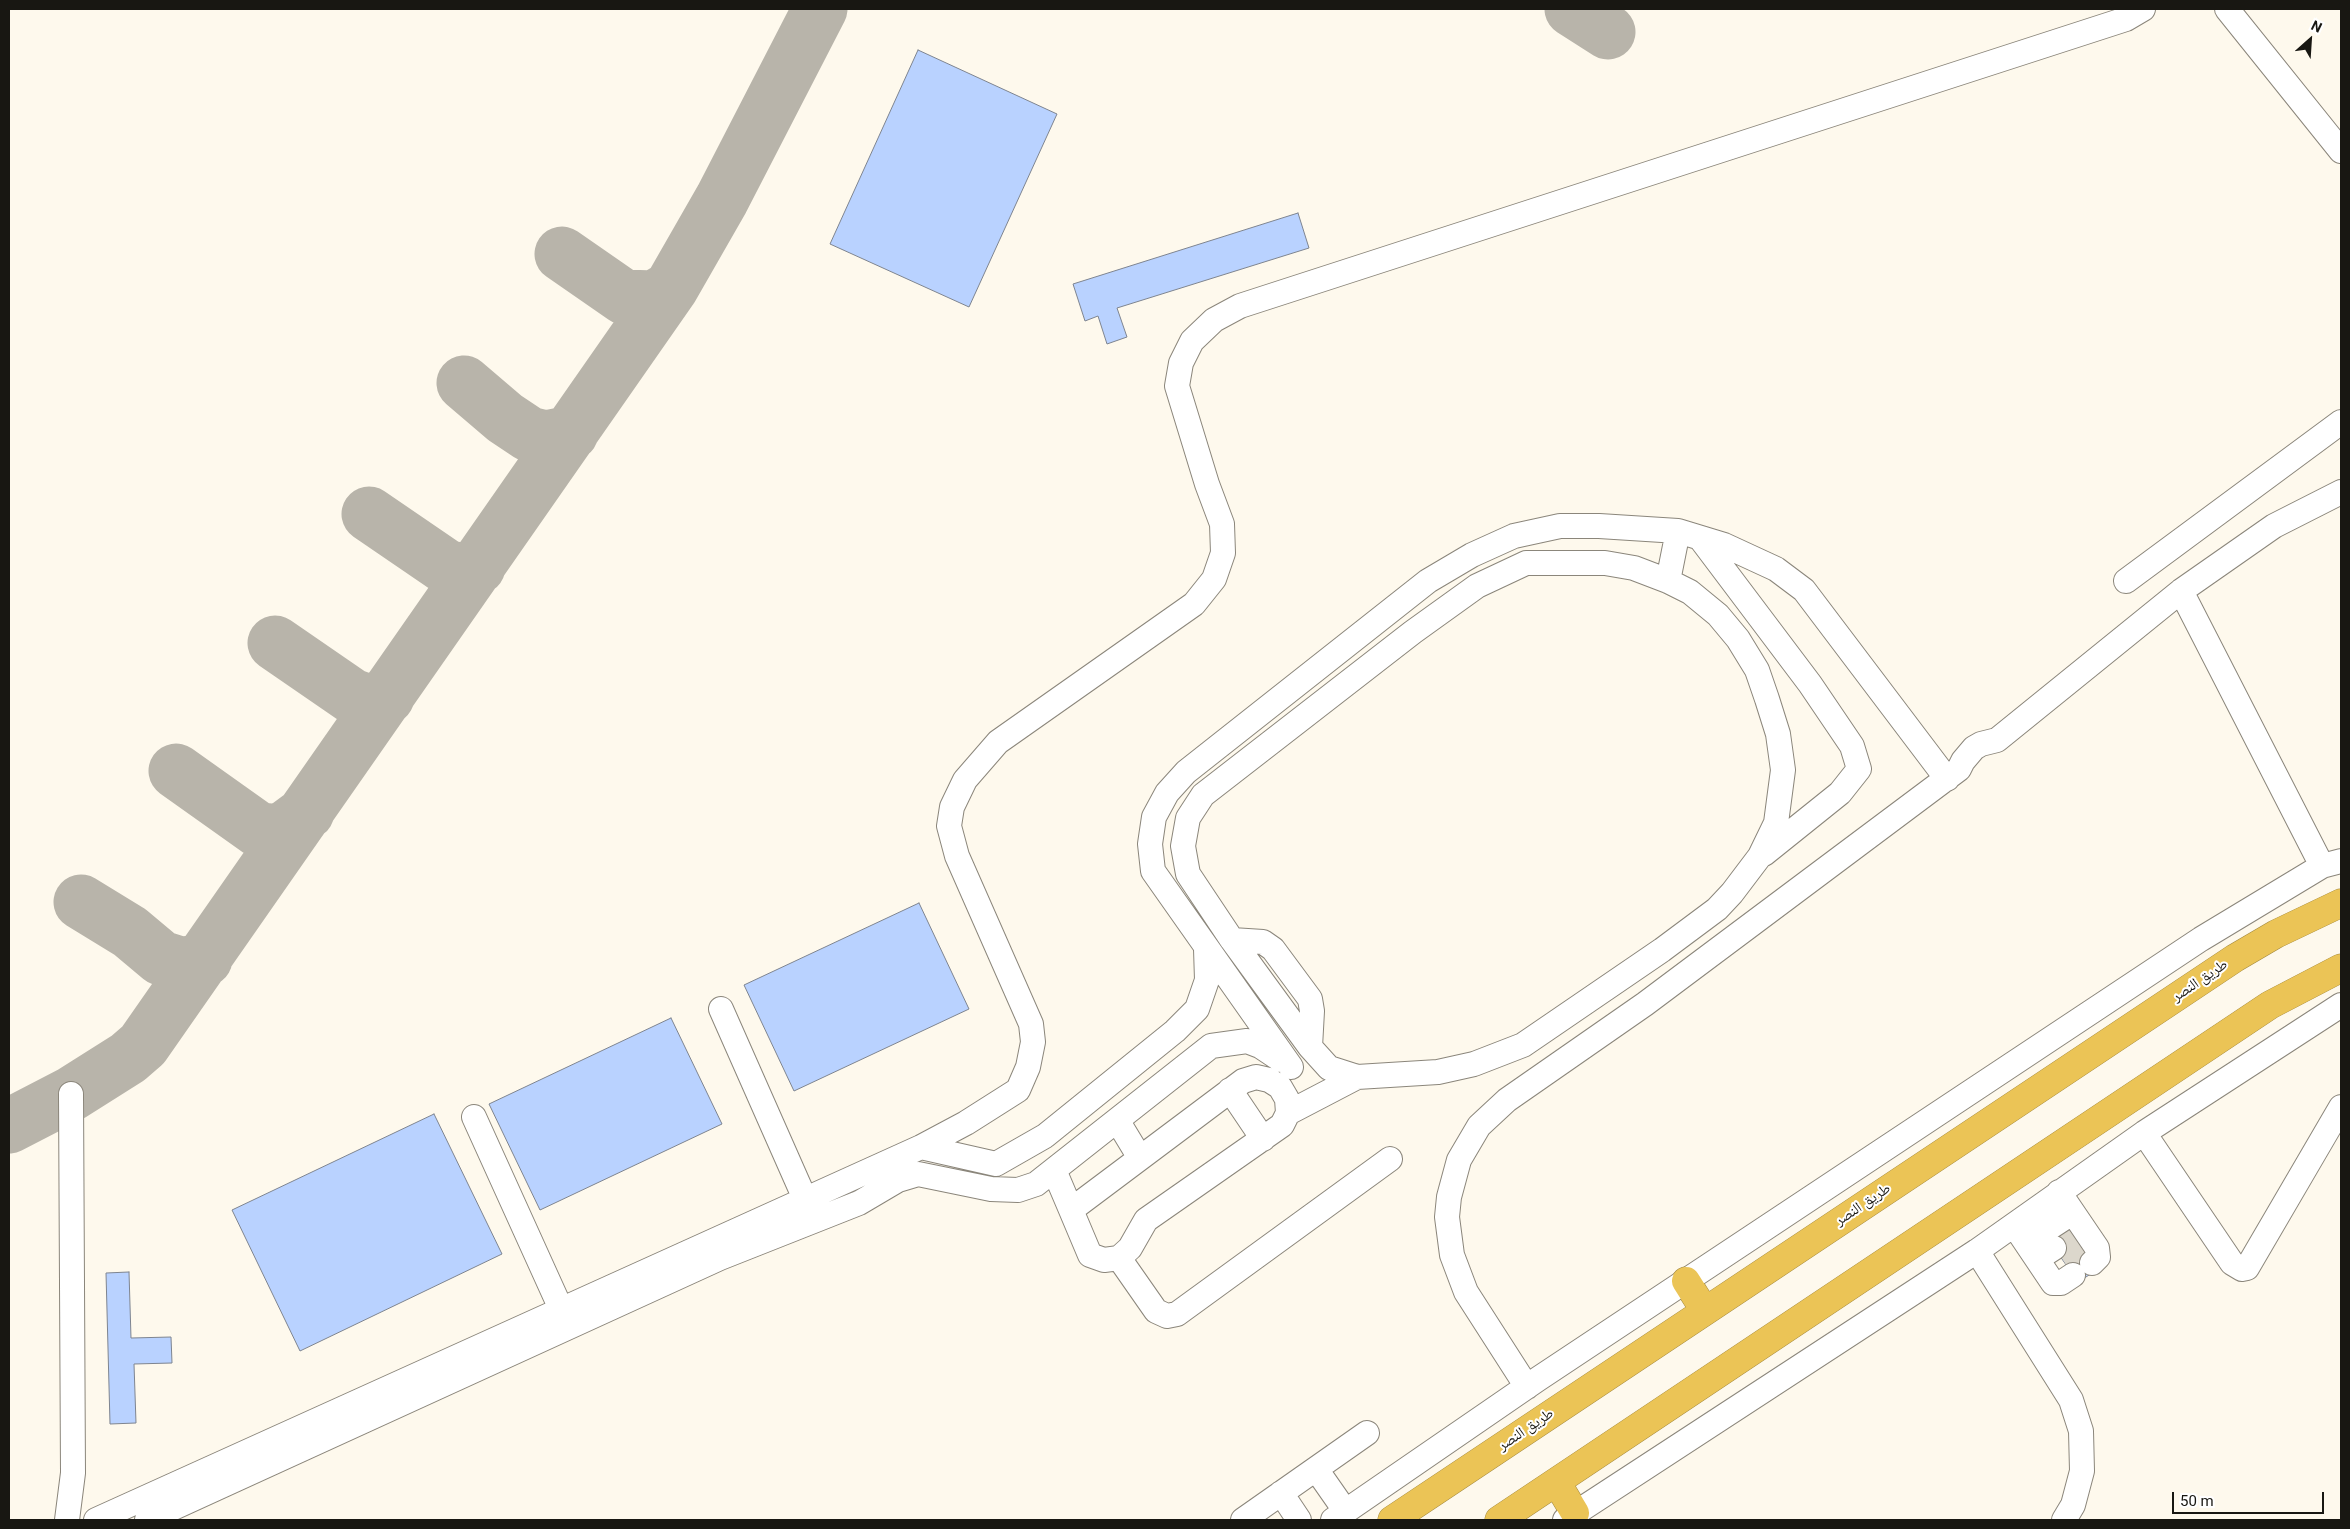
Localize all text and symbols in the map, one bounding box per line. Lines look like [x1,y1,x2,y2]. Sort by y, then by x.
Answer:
north arrow [2285,15,2335,65]
text: N [2309,17,2325,36]
street label: طريق النصر [2169,956,2231,1006]
street label: طريق النصر [1832,1180,1894,1230]
street label: طريق النصر [1495,1405,1557,1455]
scale bar [2175,1482,2328,1514]
text: 50 m [2180,1492,2214,1510]

